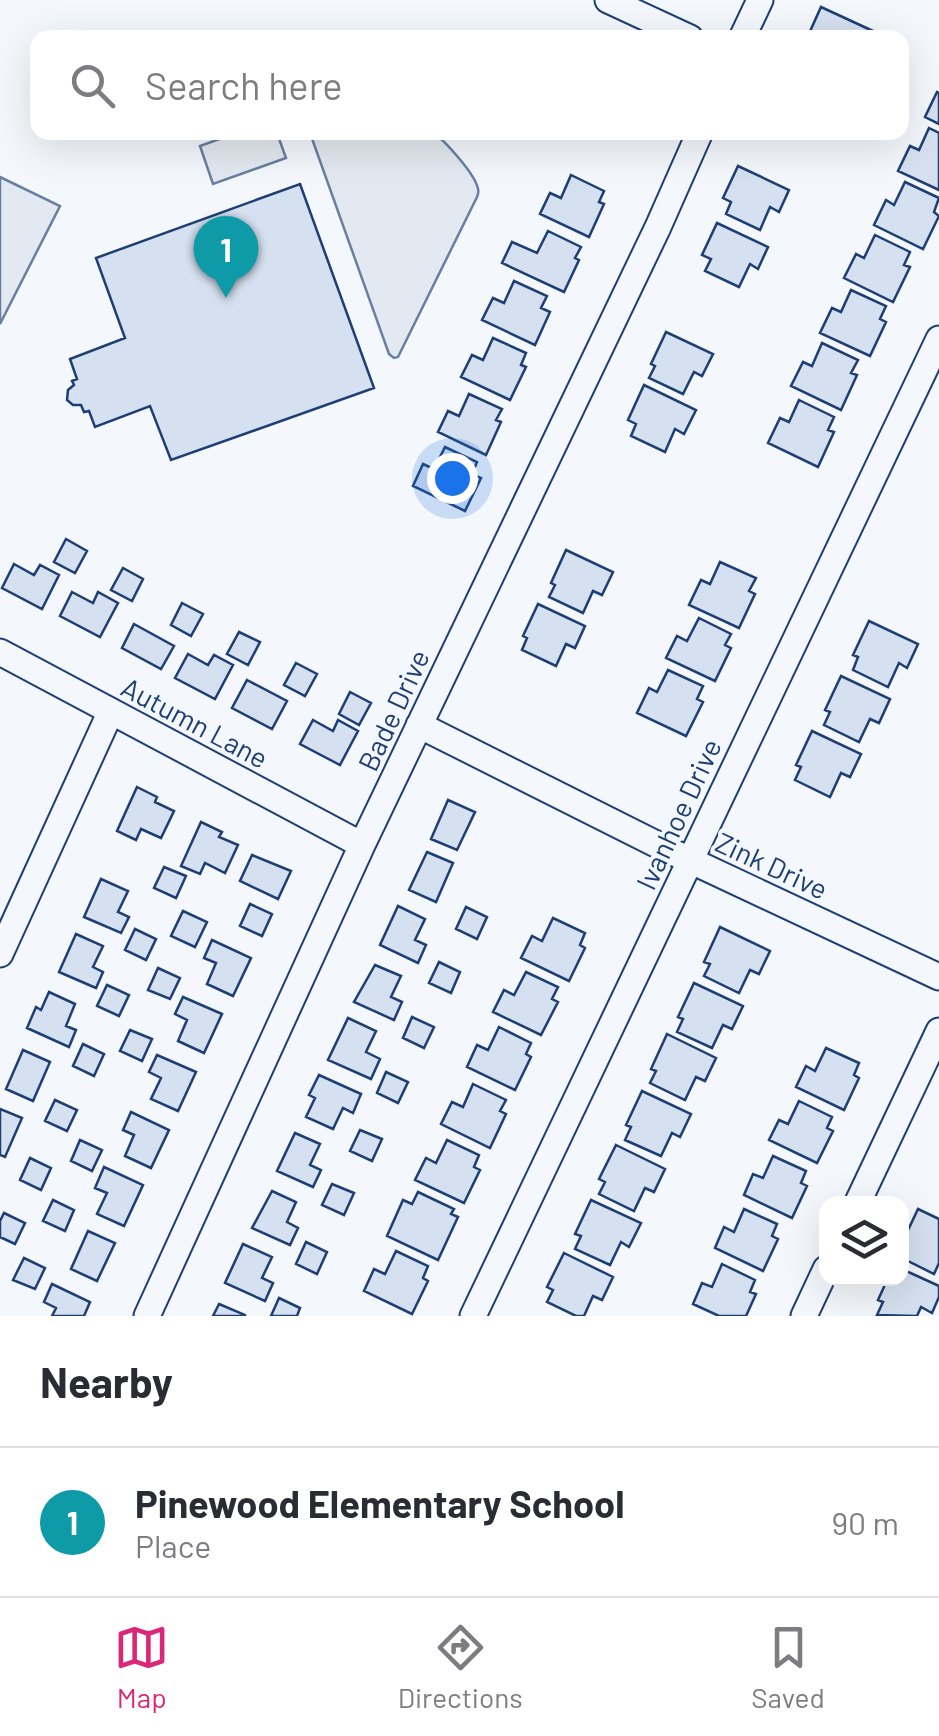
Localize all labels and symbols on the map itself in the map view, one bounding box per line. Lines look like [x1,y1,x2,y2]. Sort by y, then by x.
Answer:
pin: 1 [194,216,258,298]
your location [427,453,478,504]
street label: Bade Drive [350,644,436,776]
street label: Autumn Lane [116,669,274,775]
street label: Ivanhoe Drive [628,733,728,895]
street label: Zink Drive [711,824,833,906]

